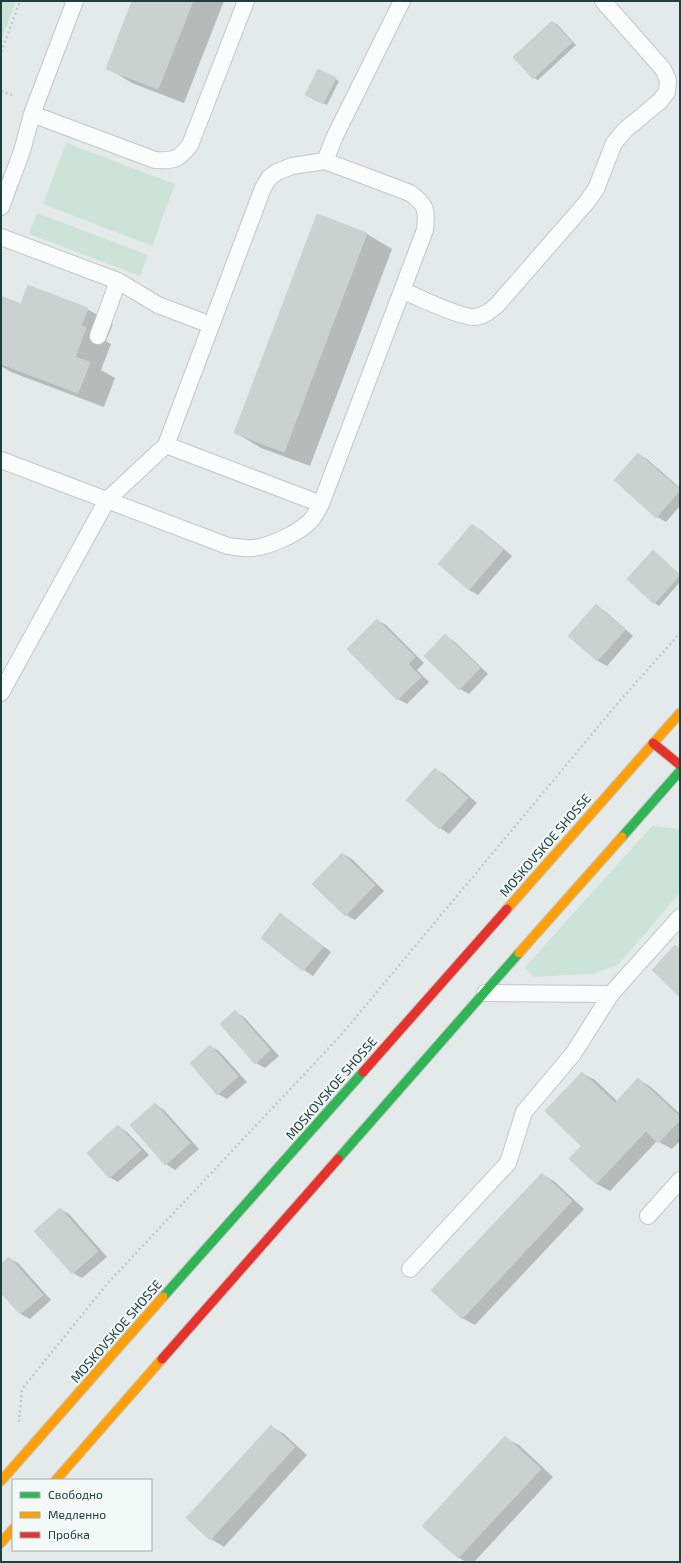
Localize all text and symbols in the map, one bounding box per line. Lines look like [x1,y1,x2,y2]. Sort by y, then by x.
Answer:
street label: MOSKOVSKOE SHOSSE [496,790,594,900]
street label: MOSKOVSKOE SHOSSE [282,1033,380,1143]
street label: MOSKOVSKOE SHOSSE [67,1276,165,1386]
legend [12,1479,152,1551]
text: Свободно [48,1487,103,1501]
text: Медленно [48,1507,106,1521]
text: Пробка [48,1527,90,1541]

